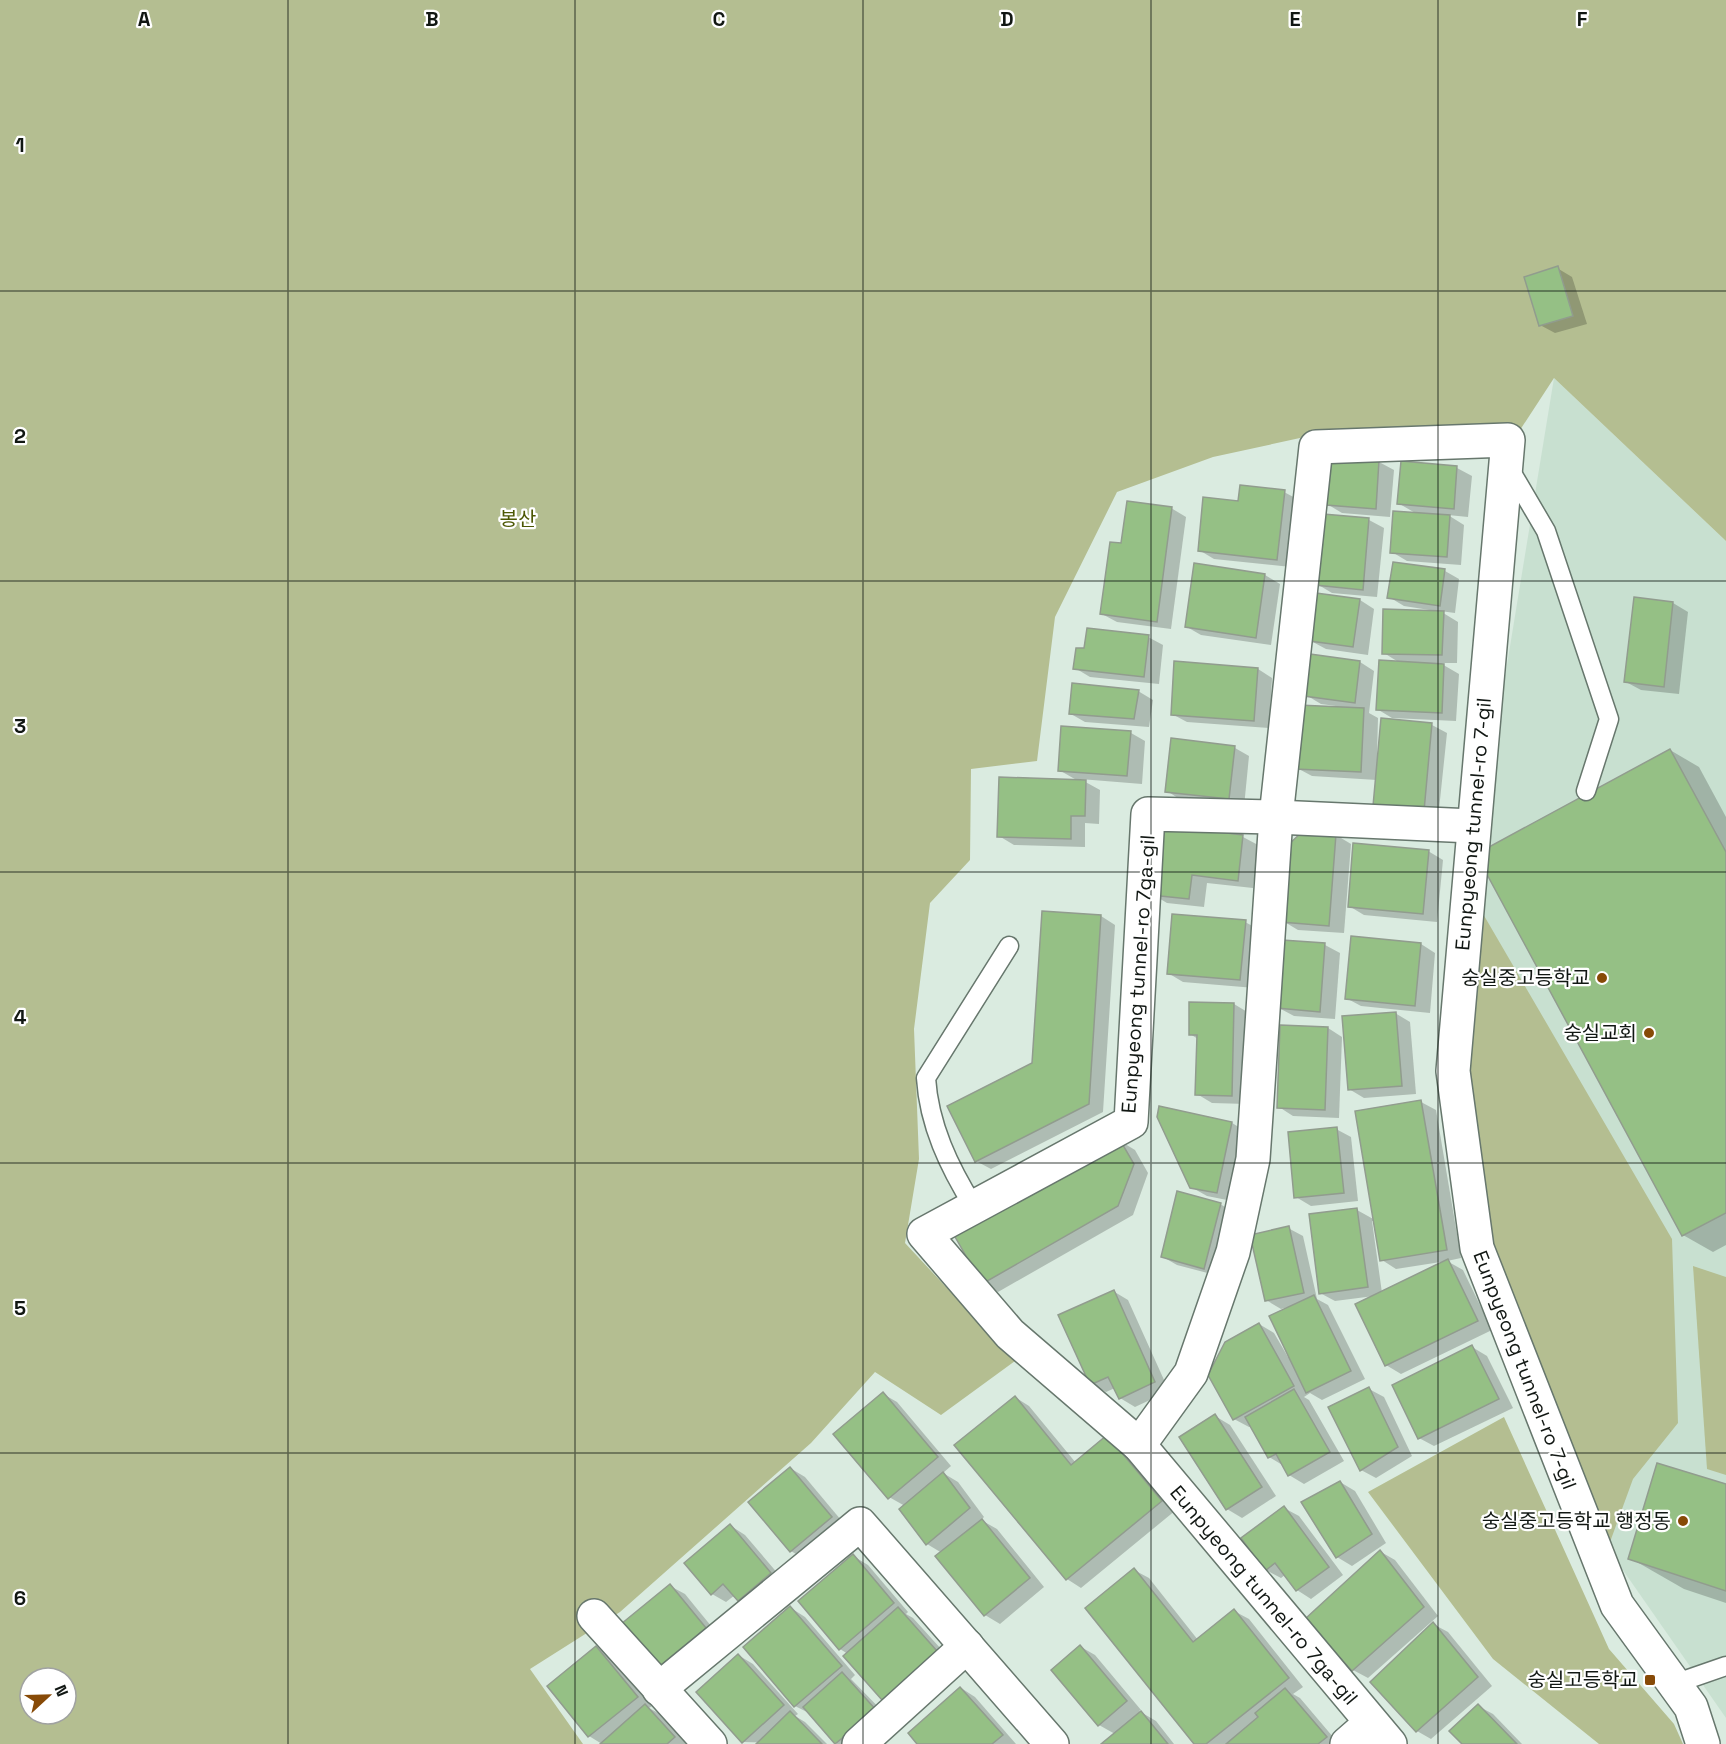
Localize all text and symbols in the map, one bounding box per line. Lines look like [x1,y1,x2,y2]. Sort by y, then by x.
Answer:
text: A [138,6,151,32]
text: B [425,6,439,32]
text: C [713,6,726,32]
text: D [1000,6,1014,32]
text: E [1289,6,1301,32]
text: F [1577,6,1588,32]
text: 1 [15,132,25,158]
text: 2 [14,423,26,449]
park label: 봉산 [500,506,536,532]
street label: Eunpyeong tunnel-ro 7-gil [1449,697,1497,951]
text: 3 [14,713,26,739]
street label: Eunpyeong tunnel-ro 7ga-gil [1115,834,1161,1114]
place label: 숭실중고등학교 [1461,965,1590,991]
marker: 숭실중고등학교 [1595,971,1609,985]
text: 4 [14,1004,27,1030]
place label: 숭실교회 [1563,1020,1637,1046]
marker: 숭실교회 [1642,1026,1656,1040]
street label: Eunpyeong tunnel-ro 7-gil [1467,1247,1583,1493]
text: 5 [14,1295,26,1321]
street label: Eunpyeong tunnel-ro 7ga-gil [1164,1480,1364,1710]
place label: 숭실중고등학교 행정동 [1482,1508,1671,1534]
marker: 숭실중고등학교 행정동 [1676,1514,1690,1528]
text: 6 [14,1585,26,1611]
north arrow [18,1666,78,1726]
place label: 숭실고등학교 [1528,1667,1638,1693]
marker: 숭실고등학교 [1643,1673,1657,1687]
text: N [50,1682,73,1699]

